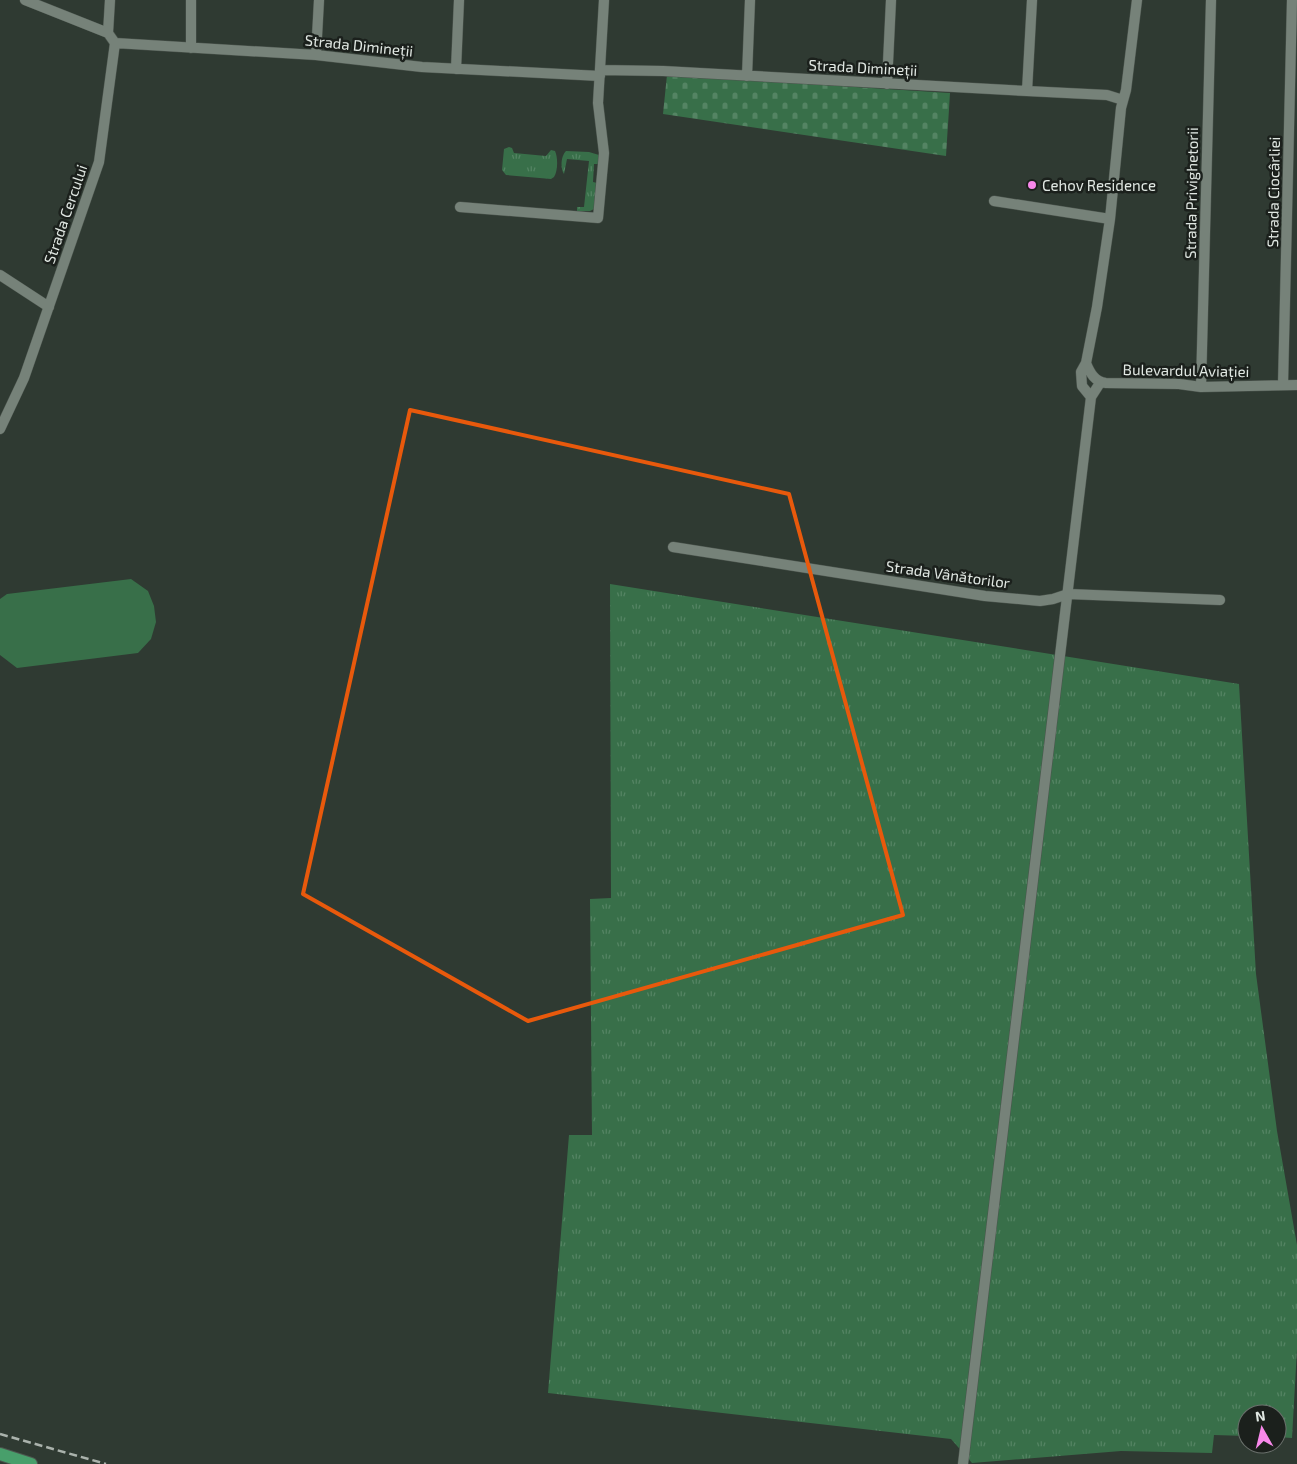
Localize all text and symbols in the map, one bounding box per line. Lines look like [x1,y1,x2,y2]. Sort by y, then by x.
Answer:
street label: Strada Dimineții [304,30,414,62]
street label: Strada Dimineții [808,55,918,81]
street label: Strada Privighetorii [1181,127,1201,259]
street label: Strada Ciocârliei [1263,136,1283,248]
street label: Strada Cercului [40,162,90,266]
place label: Cehov Residence [1042,176,1156,194]
marker: Cehov Residence [1026,179,1038,191]
street label: Bulevardul Aviației [1122,360,1249,382]
street label: Strada Vânătorilor [885,556,1011,592]
north arrow [1237,1404,1287,1454]
text: N [1254,1407,1266,1425]

